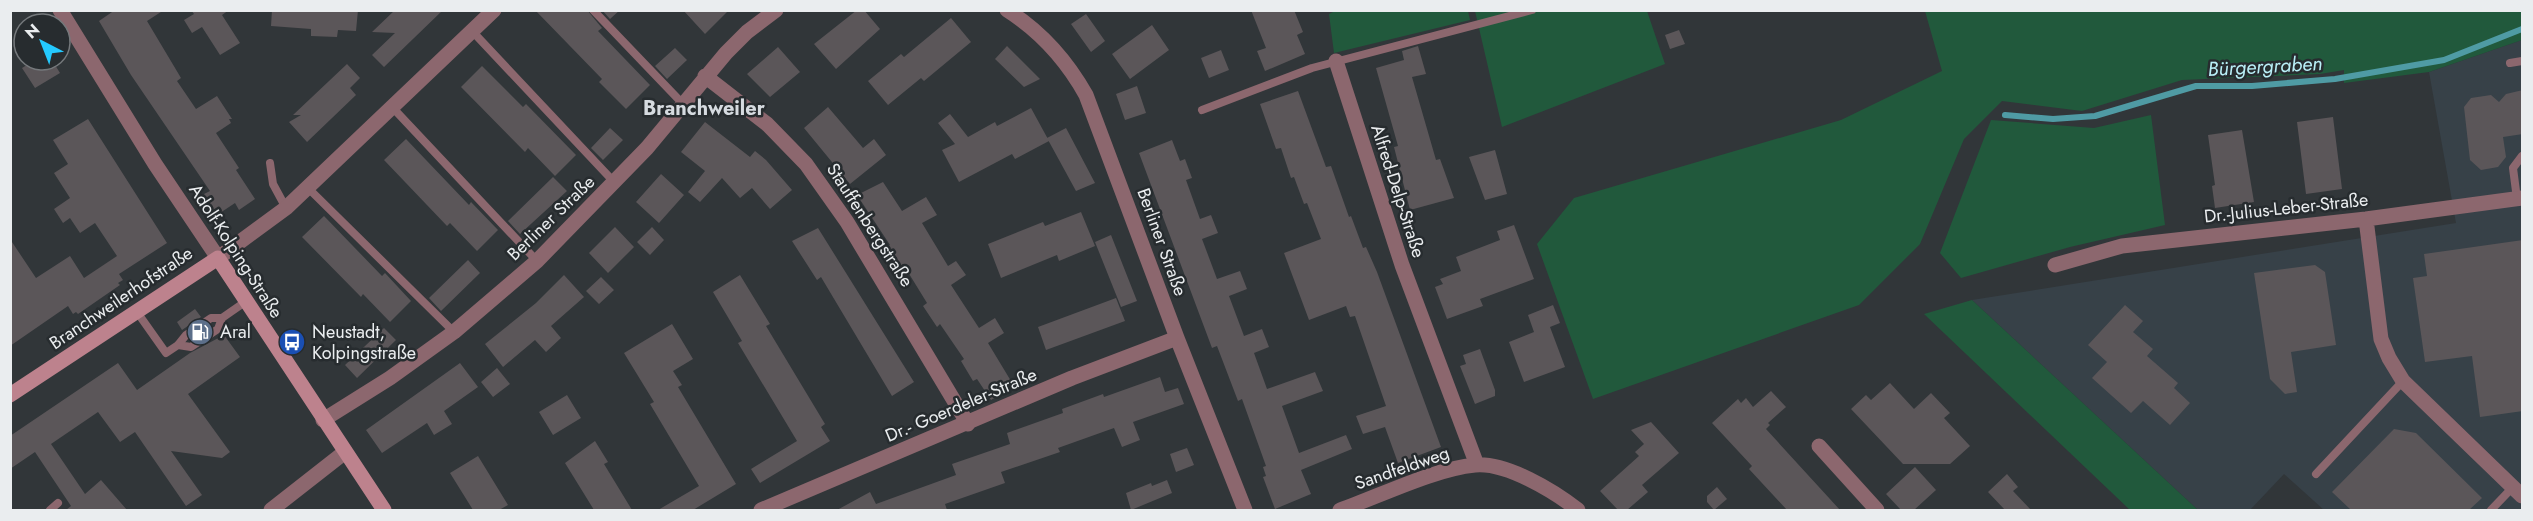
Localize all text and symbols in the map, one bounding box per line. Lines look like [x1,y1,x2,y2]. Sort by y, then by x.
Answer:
north arrow [12,12,72,72]
text: N [20,18,45,44]
water label: Bürgergraben [2207,49,2323,84]
district label: Branchweiler [643,94,766,123]
street label: Alfred-Delp-Straße [1364,121,1432,261]
street label: Stauffenbergstraße [820,158,920,292]
street label: Berliner Straße [501,169,601,267]
street label: Adolf-Kolping-Straße [183,179,289,323]
street label: Berliner Straße [1130,184,1194,300]
street label: Dr.-Julius-Leber-Straße [2203,186,2369,230]
street label: Branchweilerhofstraße [44,240,198,356]
fuel station icon: Aral [185,317,215,347]
place label: Aral [220,319,251,345]
place label: Neustadt, Kolpingstraße [312,319,416,366]
bus stop icon: Neustadt, Kolpingstraße [277,327,307,357]
street label: Dr.- Goerdeler-Straße [881,361,1041,449]
street label: Sandfeldweg [1351,440,1453,496]

